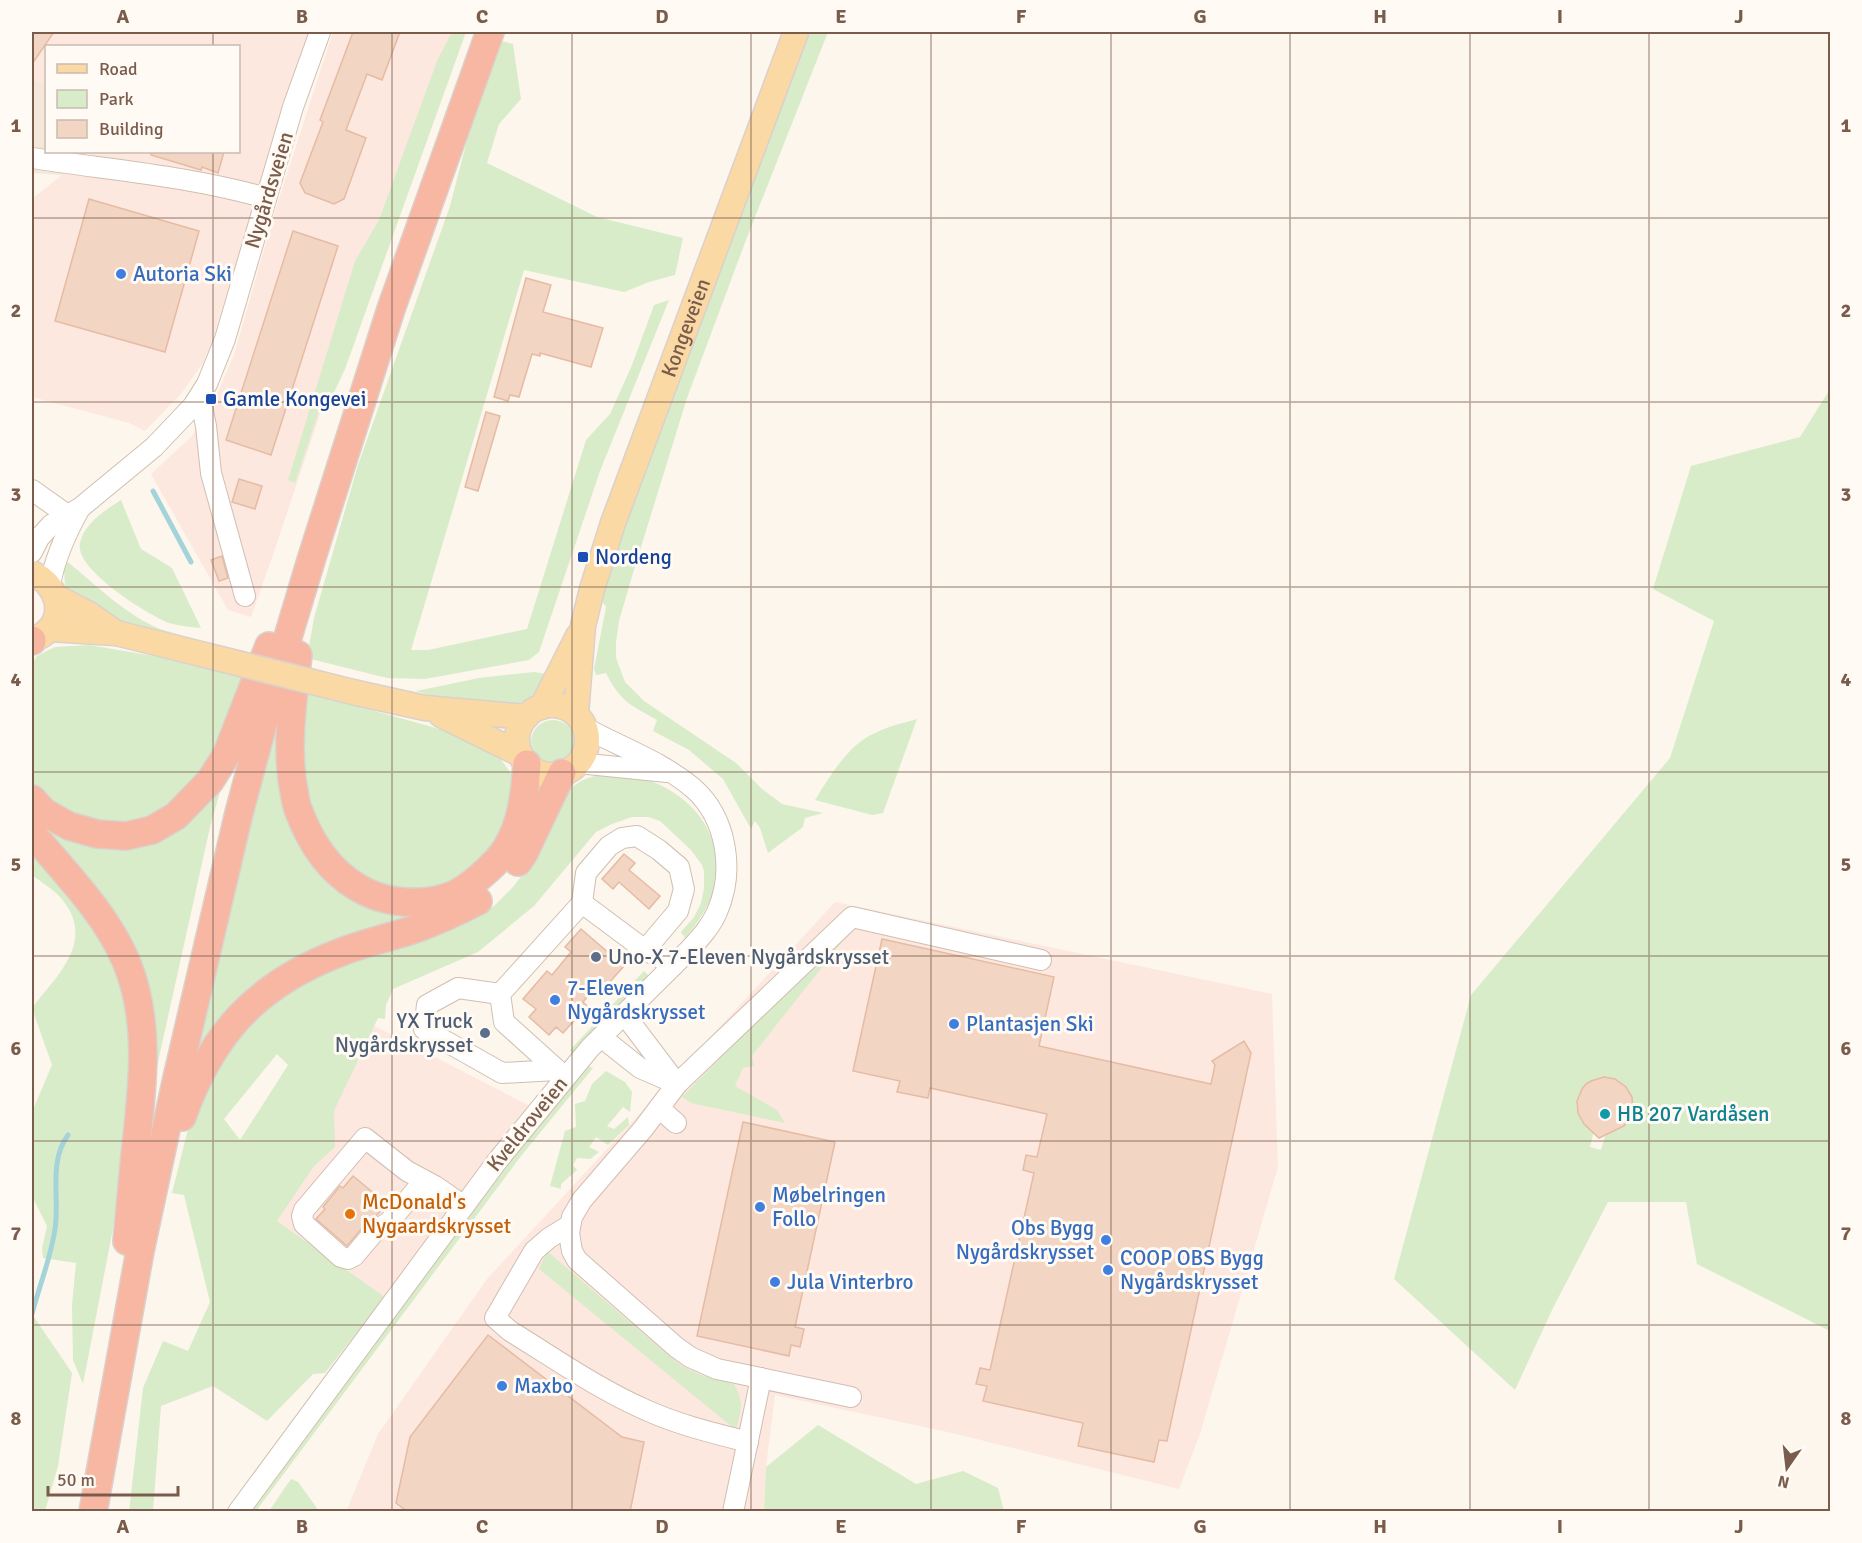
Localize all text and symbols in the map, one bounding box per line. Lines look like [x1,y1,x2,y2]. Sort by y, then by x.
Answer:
text: A [117,4,130,29]
text: B [296,4,308,29]
text: C [476,4,488,29]
text: D [655,4,669,29]
text: E [835,4,847,29]
text: F [1016,4,1027,29]
text: G [1193,4,1207,29]
text: H [1373,4,1387,29]
text: I [1557,4,1563,29]
text: J [1734,4,1744,29]
legend [45,45,240,153]
text: Road [99,58,138,80]
text: Park [99,88,134,110]
text: 1 [11,113,22,138]
text: 1 [1841,113,1852,138]
text: Building [99,118,163,140]
street label: Nygårdsveien [239,128,299,252]
place label: Autoria Ski [133,261,232,287]
marker: Autoria Ski [114,267,128,281]
street label: Kongeveien [656,275,716,381]
text: 2 [11,298,21,323]
text: 2 [1841,298,1851,323]
place label: Gamle Kongevei [223,386,366,412]
marker: Gamle Kongevei [204,392,218,406]
text: 3 [11,482,21,507]
text: 3 [1841,482,1851,507]
place label: Nordeng [595,544,672,570]
marker: Nordeng [576,550,590,564]
text: 4 [11,667,22,692]
text: 4 [1841,667,1852,692]
text: 5 [11,852,21,877]
text: 5 [1841,852,1851,877]
place label: Uno-X 7-Eleven Nygårdskrysset [608,944,889,970]
marker: Uno-X 7-Eleven Nygårdskrysset [589,950,603,964]
place label: 7-Eleven Nygårdskrysset [567,975,705,1025]
marker: 7-Eleven Nygårdskrysset [548,993,562,1007]
place label: YX Truck Nygårdskrysset [335,1008,473,1058]
place label: Plantasjen Ski [966,1011,1094,1037]
marker: Plantasjen Ski [947,1017,961,1031]
marker: YX Truck Nygårdskrysset [478,1026,492,1040]
text: 6 [11,1036,22,1061]
text: 6 [1841,1036,1852,1061]
street label: Kveldroveien [481,1071,573,1177]
place label: HB 207 Vardåsen [1617,1101,1769,1127]
marker: HB 207 Vardåsen [1598,1107,1612,1121]
place label: Møbelringen Follo [772,1182,886,1232]
place label: McDonald's Nygaardskrysset [362,1189,511,1239]
marker: Møbelringen Follo [753,1200,767,1214]
marker: McDonald's Nygaardskrysset [343,1207,357,1221]
place label: Obs Bygg Nygårdskrysset [956,1215,1094,1265]
text: 7 [11,1221,22,1246]
text: 7 [1841,1221,1852,1246]
marker: Obs Bygg Nygårdskrysset [1099,1233,1113,1247]
place label: COOP OBS Bygg Nygårdskrysset [1120,1245,1264,1295]
marker: COOP OBS Bygg Nygårdskrysset [1101,1263,1115,1277]
place label: Jula Vinterbro [787,1269,913,1295]
marker: Jula Vinterbro [768,1275,782,1289]
place label: Maxbo [514,1373,573,1399]
marker: Maxbo [495,1379,509,1393]
text: 8 [11,1406,22,1431]
text: 8 [1841,1406,1852,1431]
north arrow [1757,1438,1817,1498]
scale bar [48,1459,178,1497]
text: 50 m [57,1469,95,1491]
text: N [1776,1471,1791,1493]
text: A [117,1514,130,1539]
text: B [296,1514,308,1539]
text: C [476,1514,488,1539]
text: D [655,1514,669,1539]
text: E [835,1514,847,1539]
text: F [1016,1514,1027,1539]
text: G [1193,1514,1207,1539]
text: H [1373,1514,1387,1539]
text: I [1557,1514,1563,1539]
text: J [1734,1514,1744,1539]

